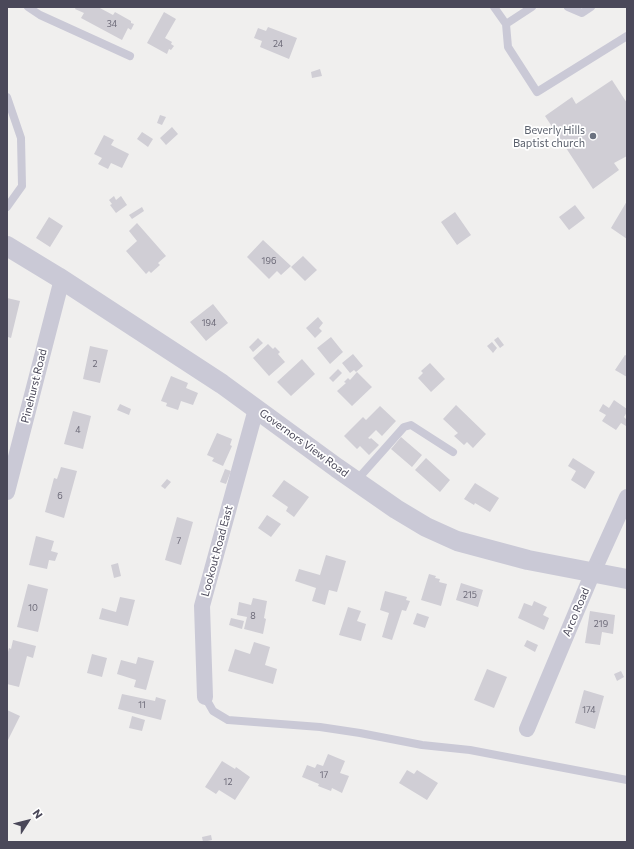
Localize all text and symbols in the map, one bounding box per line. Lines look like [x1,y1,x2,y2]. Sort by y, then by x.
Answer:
house number: 34 [107,19,117,29]
house number: 24 [273,39,283,49]
place label: Beverly Hills Baptist church [513,123,585,149]
marker: Beverly Hills Baptist church [588,131,598,141]
house number: 196 [262,256,276,266]
house number: 194 [202,318,216,328]
street label: Pinehurst Road [18,348,50,424]
house number: 2 [93,359,97,369]
street label: Governors View Road [257,406,351,480]
house number: 4 [75,425,81,435]
house number: 6 [57,491,63,501]
street label: Lookout Road East [198,504,236,598]
house number: 7 [177,536,181,546]
street label: Arco Road [560,586,592,638]
house number: 215 [463,590,477,600]
house number: 10 [28,603,38,613]
house number: 8 [250,611,256,621]
house number: 219 [594,619,608,629]
house number: 11 [138,700,146,710]
house number: 174 [582,705,596,715]
house number: 17 [320,770,328,780]
house number: 12 [224,777,232,787]
north arrow [8,801,48,841]
text: N [30,806,46,821]

